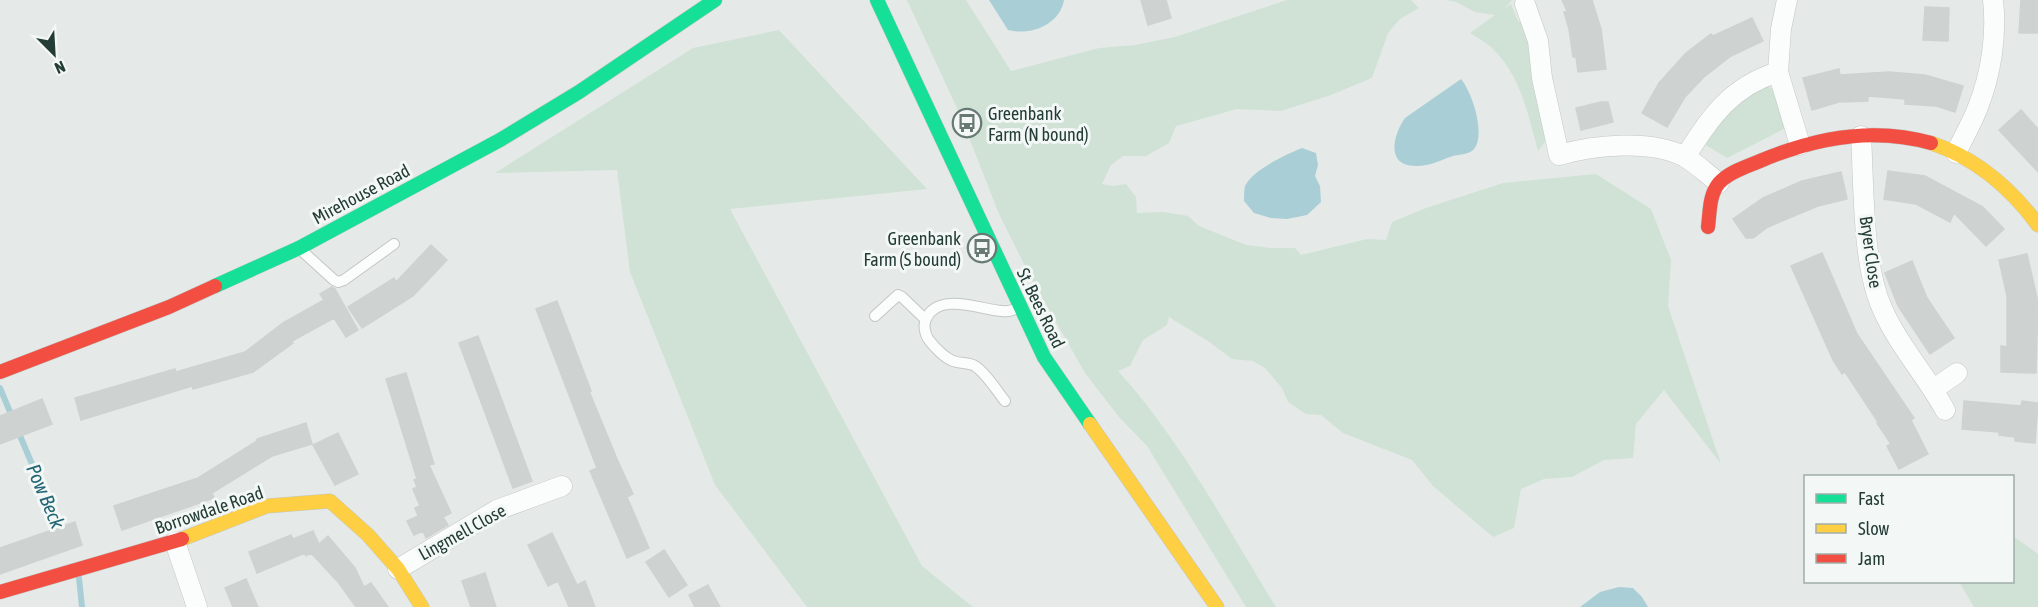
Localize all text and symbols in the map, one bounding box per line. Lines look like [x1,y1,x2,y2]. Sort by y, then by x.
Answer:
north arrow [24,24,84,84]
text: N [52,58,68,78]
place label: Greenbank Farm (N bound) [988,103,1089,145]
bus stop icon: Greenbank Farm (N bound) [951,107,983,139]
street label: Mirehouse Road [309,160,413,228]
street label: Bryer Close [1856,215,1886,289]
place label: Greenbank Farm (S bound) [863,228,961,270]
bus stop icon: Greenbank Farm (S bound) [966,232,998,264]
street label: St. Bees Road [1013,265,1069,351]
water label: Pow Beck [22,460,70,532]
legend [1804,475,2014,583]
street label: Borrowdale Road [152,482,266,538]
text: Fast [1858,488,1885,509]
street label: Lingmell Close [415,499,509,565]
text: Slow [1858,518,1889,539]
text: Jam [1858,548,1885,569]

